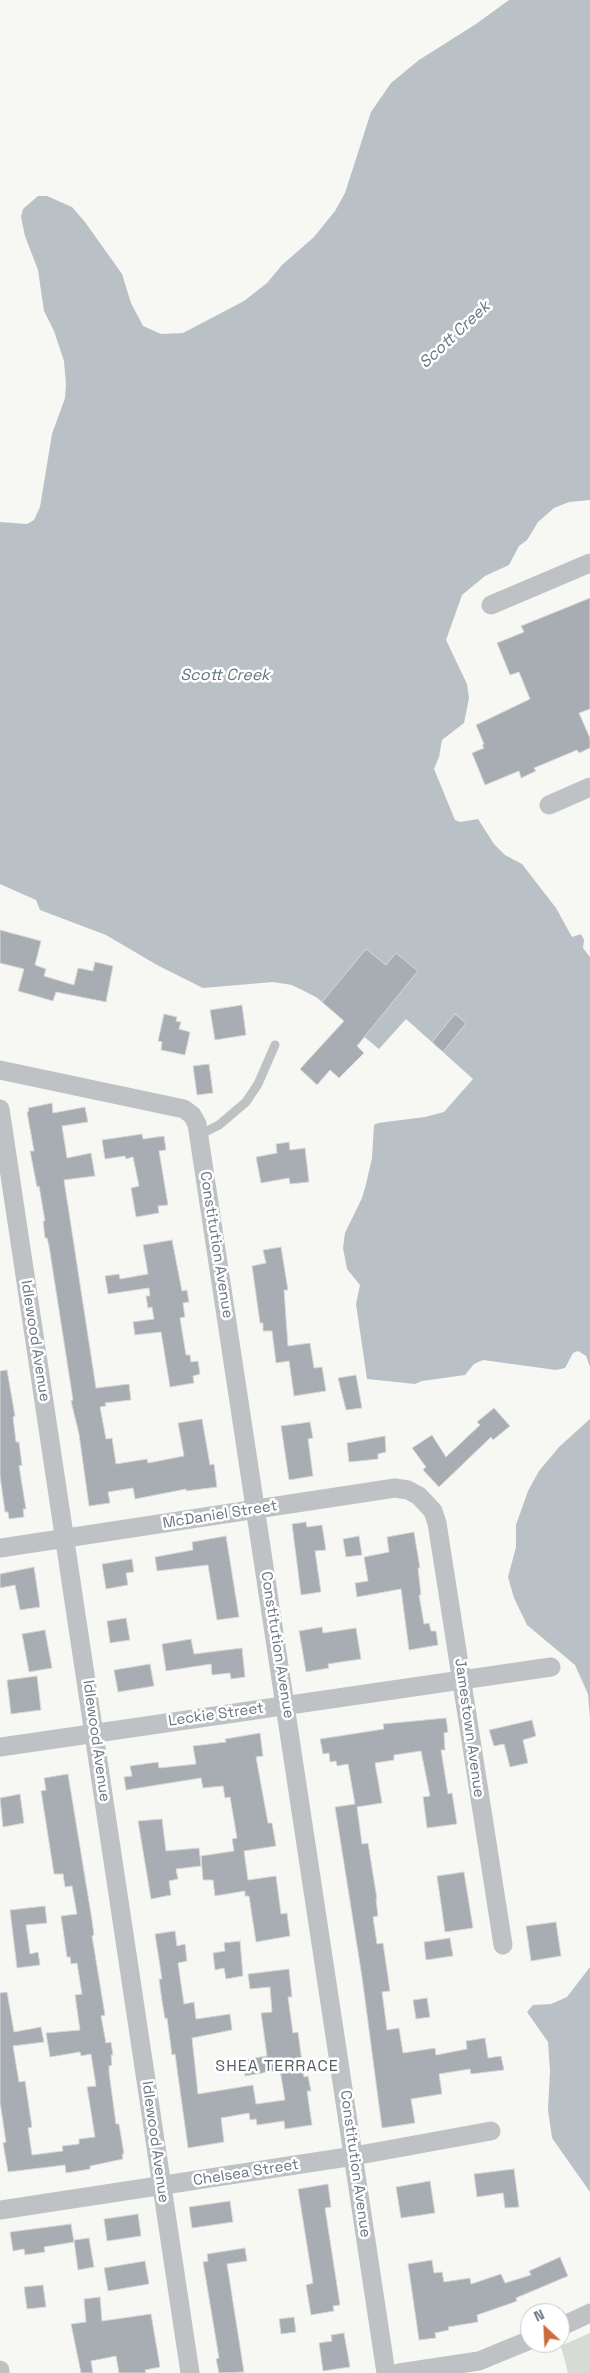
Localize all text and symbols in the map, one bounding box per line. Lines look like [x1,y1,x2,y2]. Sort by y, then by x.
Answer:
water label: Scott Creek [416,297,494,373]
water label: Scott Creek [180,666,270,686]
street label: Constitution Avenue [196,1170,236,1320]
street label: Idlewood Avenue [17,1279,53,1403]
street label: McDaniel Street [161,1497,279,1533]
street label: Constitution Avenue [257,1570,297,1720]
street label: Jamestown Avenue [450,1657,488,1799]
street label: Idlewood Avenue [79,1679,113,1803]
street label: Leckie Street [167,1699,265,1731]
district label: SHEA TERRACE [214,2057,340,2077]
street label: Idlewood Avenue [138,2080,172,2204]
street label: Constitution Avenue [336,2089,374,2239]
street label: Chelsea Street [192,2156,300,2190]
north arrow [520,2303,570,2353]
text: N [531,2305,547,2325]

